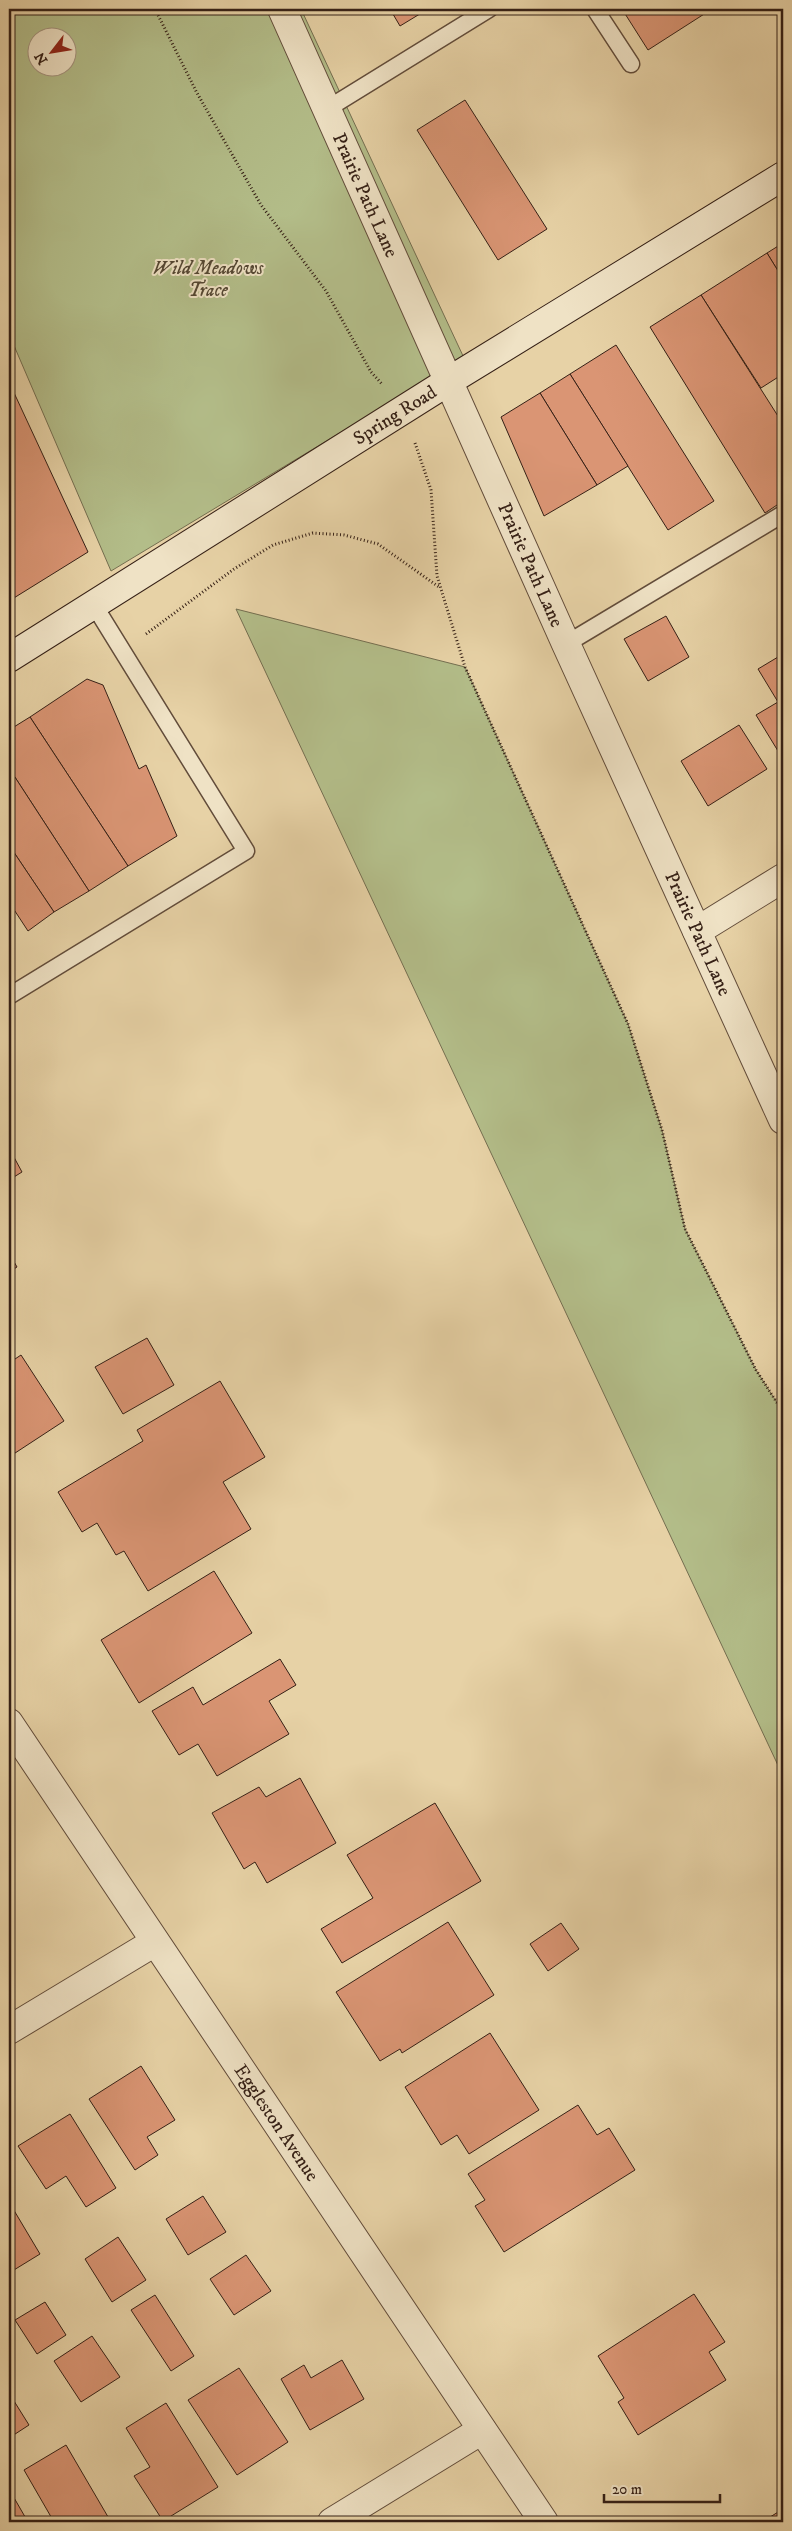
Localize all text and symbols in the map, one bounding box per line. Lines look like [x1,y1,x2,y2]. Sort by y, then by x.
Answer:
north arrow [28,28,78,78]
text: N [31,48,52,68]
street label: Prairie Path Lane [327,129,403,261]
park label: Wild Meadows Trace [153,257,265,302]
street label: Spring Road [349,380,441,450]
street label: Prairie Path Lane [493,499,569,631]
street label: Prairie Path Lane [660,868,736,999]
street label: Eggleston Avenue [229,2060,324,2186]
scale bar [604,2471,721,2503]
text: 20 m [612,2480,642,2499]

